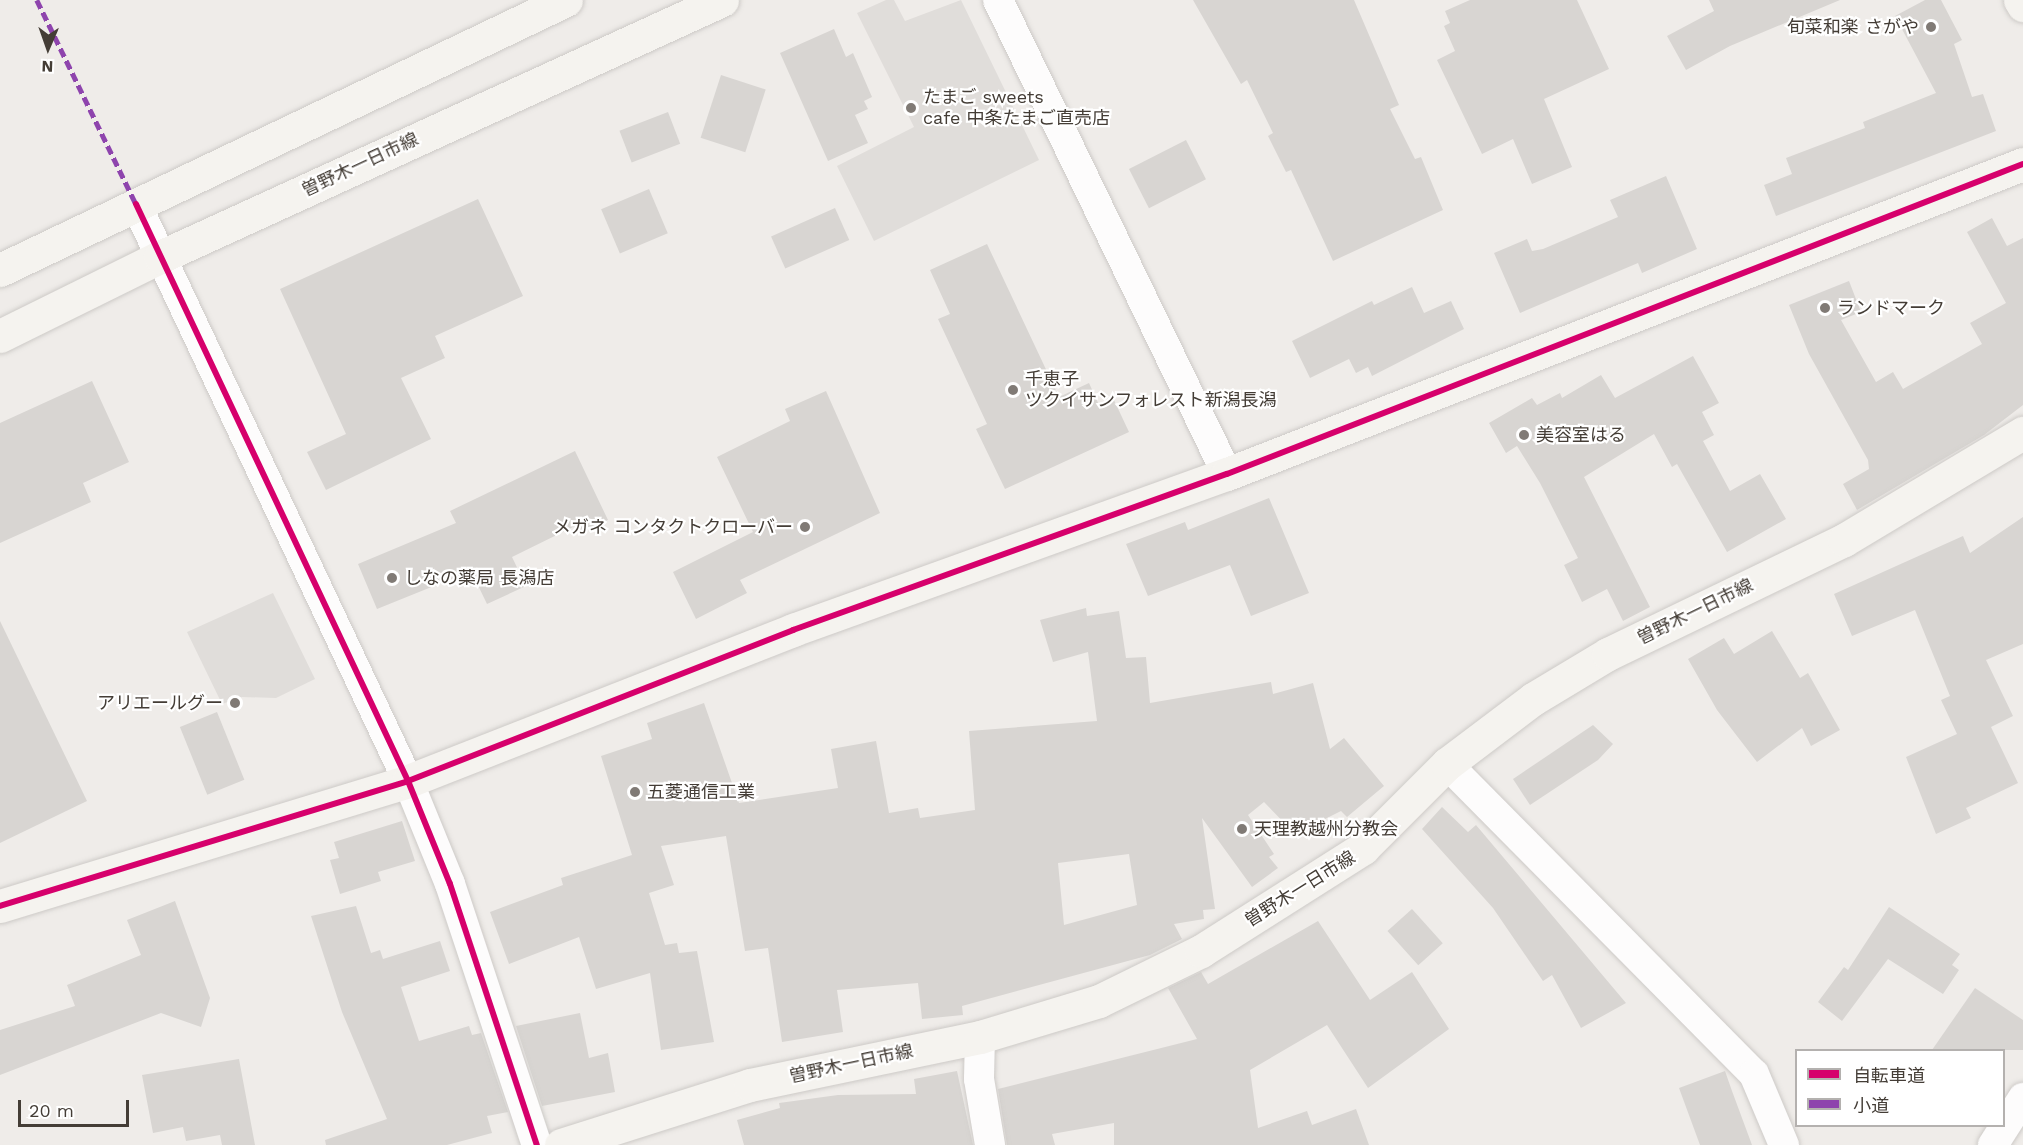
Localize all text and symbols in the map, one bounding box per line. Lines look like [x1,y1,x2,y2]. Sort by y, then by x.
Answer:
place label: 旬菜和楽 さがや [1787,16,1919,38]
north arrow [18,18,78,78]
marker: 旬菜和楽 さがや [1924,20,1938,34]
text: N [41,57,54,76]
place label: たまご sweets cafe 中条たまご直売店 [923,87,1111,130]
marker: たまご sweets cafe 中条たまご直売店 [904,101,918,115]
street label: 曽野木一日市線 [298,129,422,201]
place label: ランドマーク [1837,297,1945,319]
marker: ランドマーク [1818,301,1832,315]
place label: 千恵子 ツクイサンフォレスト新潟長潟 [1025,369,1277,412]
marker: 千恵子 ツクイサンフォレスト新潟長潟 [1006,383,1020,397]
place label: 美容室はる [1536,424,1626,446]
marker: 美容室はる [1517,428,1531,442]
place label: メガネ コンタクトクローバー [553,516,793,538]
marker: メガネ コンタクトクローバー [798,520,812,534]
place label: しなの薬局 長潟店 [404,567,554,589]
marker: しなの薬局 長潟店 [385,571,399,585]
street label: 曽野木一日市線 [1634,575,1756,649]
place label: アリエールグー [97,692,223,714]
marker: アリエールグー [228,696,242,710]
place label: 五菱通信工業 [647,781,755,803]
marker: 五菱通信工業 [628,785,642,799]
place label: 天理教越州分教会 [1254,818,1398,840]
marker: 天理教越州分教会 [1235,822,1249,836]
street label: 曽野木一日市線 [1241,846,1359,932]
street label: 曽野木一日市線 [787,1040,915,1088]
legend [1795,1049,2005,1127]
text: 自転車道 [1853,1065,1925,1086]
scale bar [21,1088,132,1126]
text: 小道 [1853,1095,1889,1116]
text: 20 m [29,1100,74,1121]

